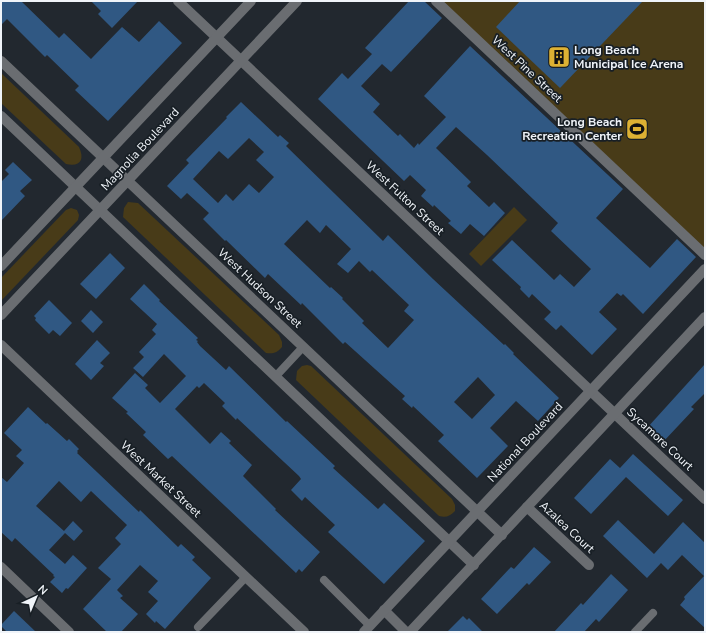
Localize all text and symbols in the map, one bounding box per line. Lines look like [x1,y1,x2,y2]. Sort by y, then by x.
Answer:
street label: West Pine Street [488,32,566,107]
place label: Long Beach Municipal Ice Arena [574,42,683,72]
building icon: Long Beach Municipal Ice Arena [546,44,572,70]
street label: Magnolia Boulevard [97,104,183,194]
place label: Long Beach Recreation Center [522,114,622,144]
sports icon: Long Beach Recreation Center [624,116,650,142]
street label: West Fulton Street [362,157,448,239]
street label: West Hudson Street [214,245,306,332]
street label: National Boulevard [484,399,566,485]
street label: Sycamore Court [623,404,697,475]
street label: West Market Street [117,437,205,521]
street label: Azalea Court [536,497,599,557]
north arrow [16,577,56,617]
text: N [34,582,51,598]

